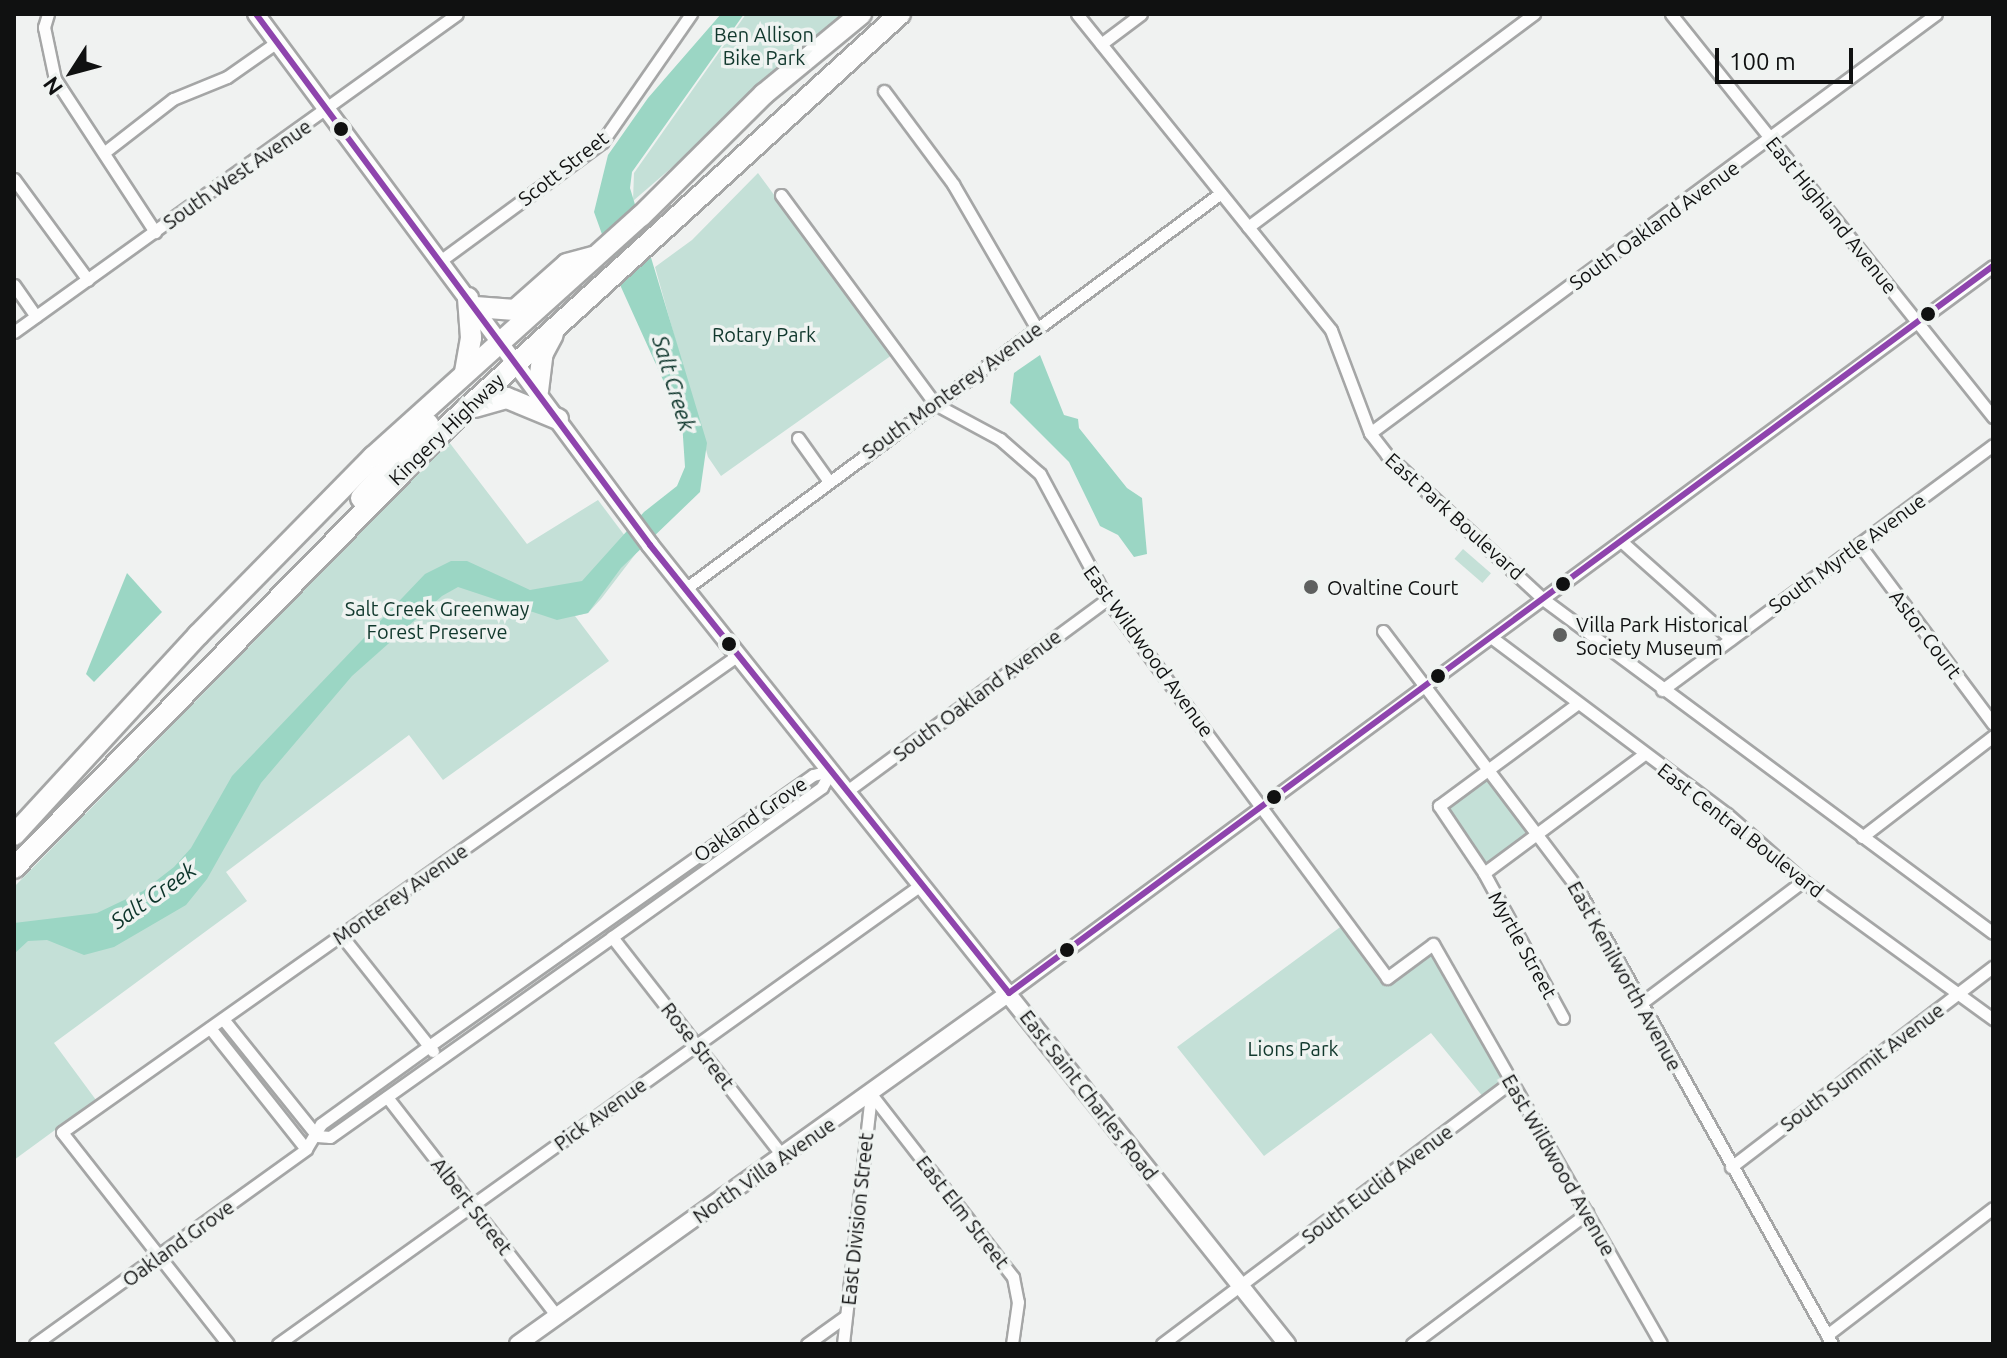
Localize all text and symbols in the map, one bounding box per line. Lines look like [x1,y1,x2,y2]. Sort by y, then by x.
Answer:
park label: Ben Allison Bike Park [714,22,814,69]
north arrow [32,32,112,112]
scale bar [1719,32,1857,82]
text: 100 m [1729,48,1796,75]
text: N [37,72,67,100]
street label: South West Avenue [158,114,316,234]
unlabelled marker [333,121,349,137]
street label: Scott Street [513,125,613,211]
street label: East Highland Avenue [1761,132,1903,298]
street label: South Oakland Avenue [1564,155,1744,295]
unlabelled marker [1920,306,1936,322]
street label: South Monterey Avenue [857,317,1047,463]
park label: Rotary Park [712,322,816,346]
water label: Salt Creek [647,332,701,434]
street label: Kingery Highway [383,368,509,490]
street label: East Park Boulevard [1381,447,1529,585]
street label: South Myrtle Avenue [1764,488,1930,618]
street label: East Wildwood Avenue [1079,561,1219,741]
place label: Ovaltine Court [1327,575,1458,599]
unlabelled marker [1555,576,1571,592]
marker: Ovaltine Court [1302,578,1320,596]
street label: Astor Court [1885,585,1967,683]
park label: Salt Creek Greenway Forest Preserve [345,597,529,644]
place label: Villa Park Historical Society Museum [1576,612,1748,659]
street label: South Oakland Avenue [888,624,1066,766]
marker: Villa Park Historical Society Museum [1551,626,1569,644]
unlabelled marker [721,636,737,652]
unlabelled marker [1430,668,1446,684]
street label: East Central Boulevard [1653,758,1829,902]
street label: Oakland Grove [689,771,811,867]
unlabelled marker [1266,789,1282,805]
street label: Monterey Avenue [328,838,472,950]
water label: Salt Creek [105,856,201,934]
street label: East Kenilworth Avenue [1563,877,1687,1075]
street label: Myrtle Street [1484,887,1562,1003]
unlabelled marker [1059,942,1075,958]
street label: Rose Street [656,998,740,1094]
street label: South Summit Avenue [1775,998,1949,1136]
street label: East Saint Charles Road [1015,1005,1163,1185]
park label: Lions Park [1247,1036,1339,1060]
street label: East Wildwood Avenue [1497,1070,1621,1260]
street label: Pick Avenue [549,1072,651,1156]
street label: North Villa Avenue [688,1112,840,1228]
street label: South Euclid Avenue [1297,1119,1457,1249]
street label: East Division Street [836,1132,878,1306]
street label: East Elm Street [911,1151,1015,1273]
street label: Albert Street [427,1153,517,1259]
street label: Oakland Grove [117,1194,239,1292]

